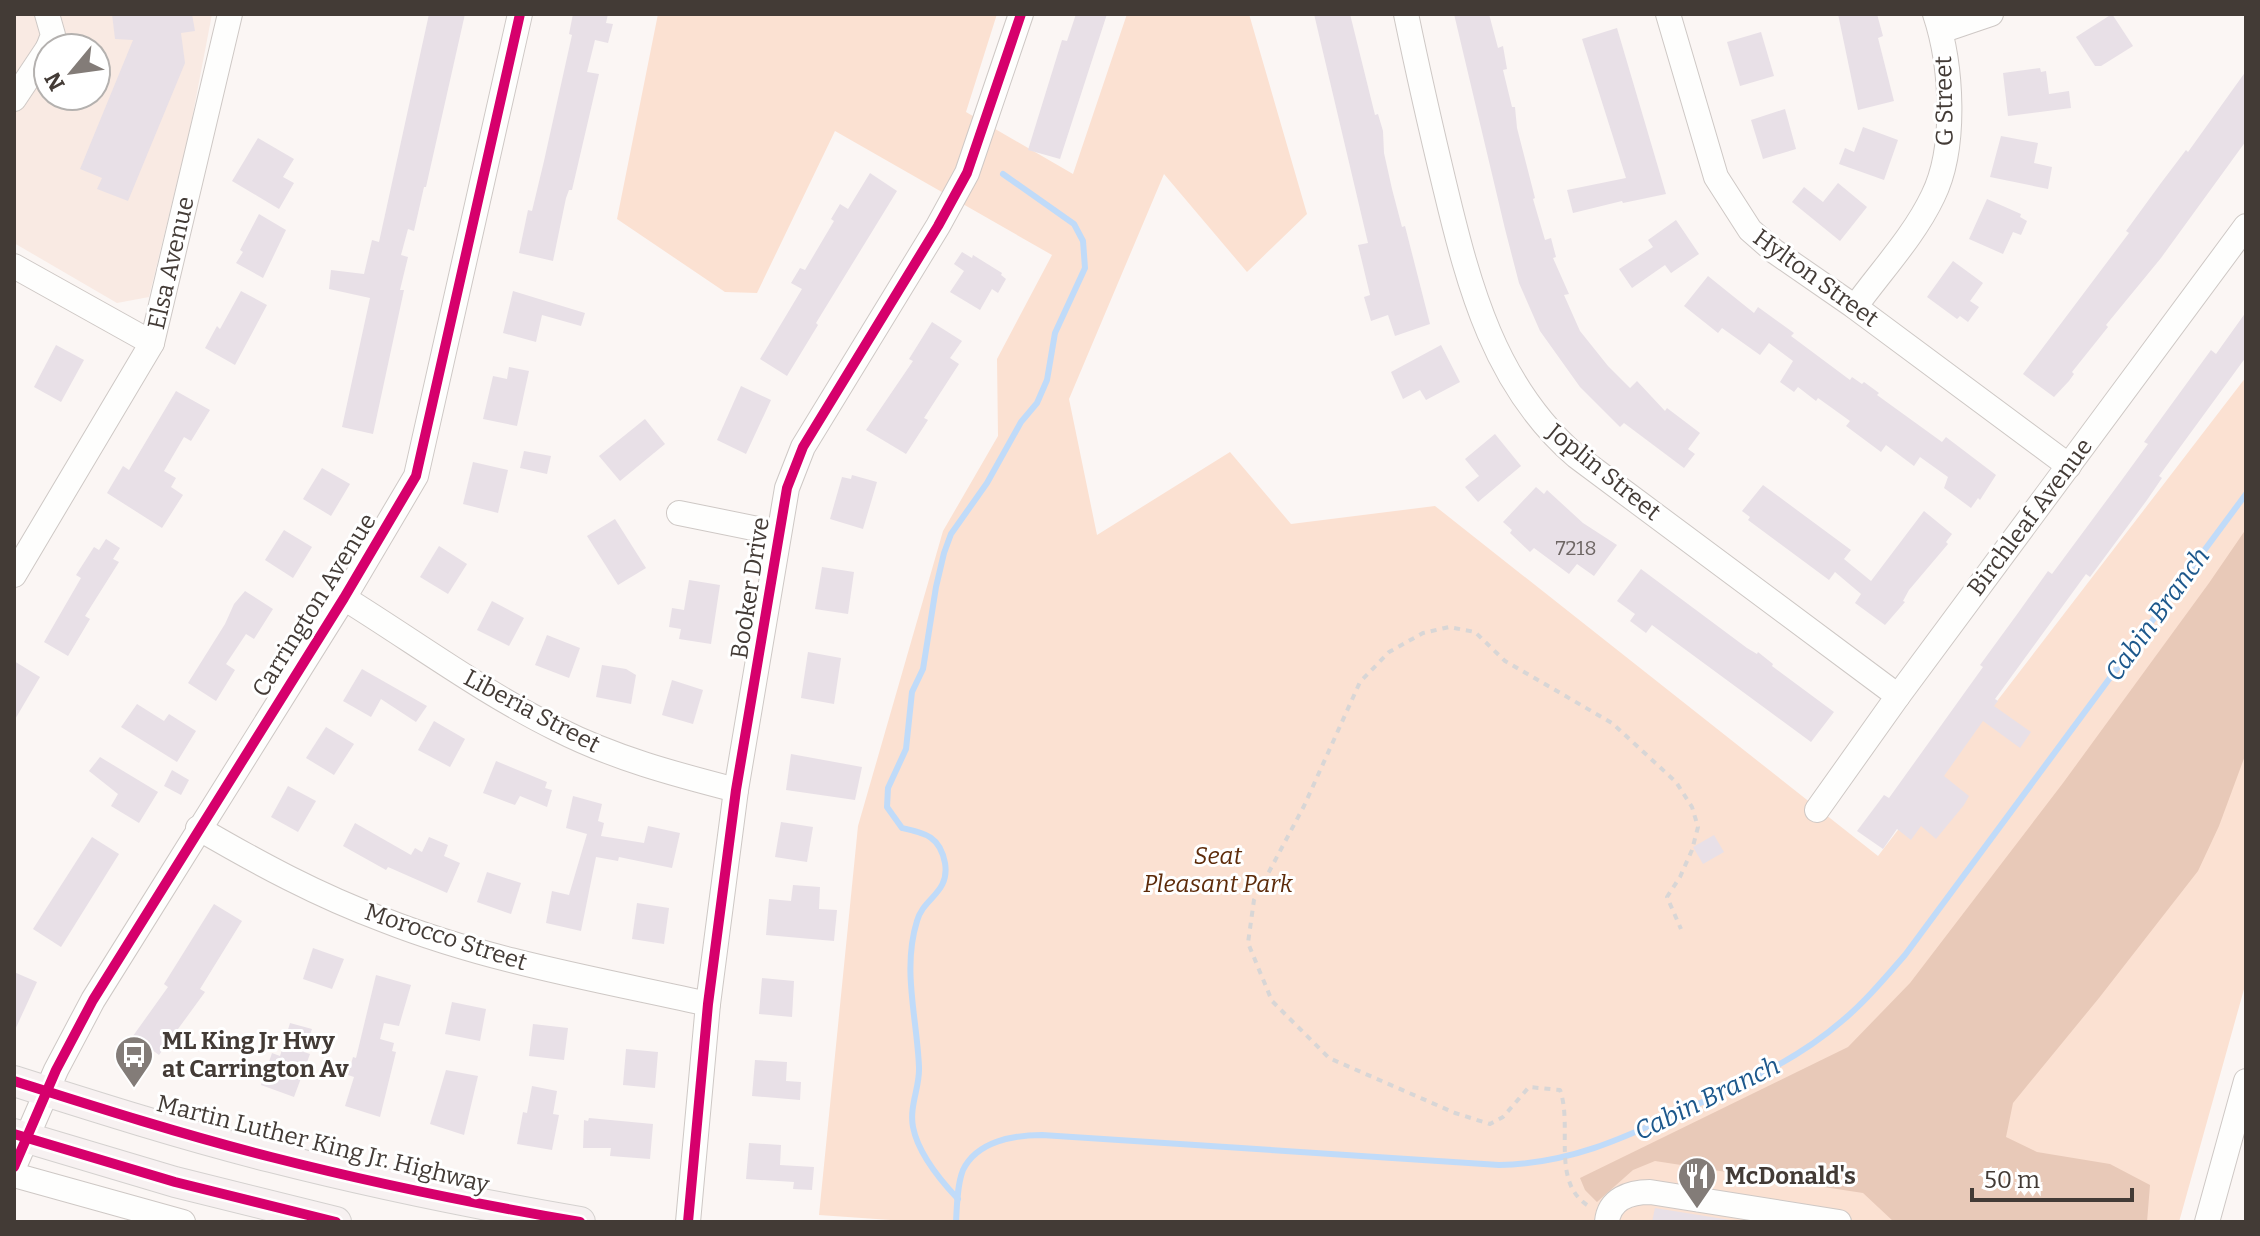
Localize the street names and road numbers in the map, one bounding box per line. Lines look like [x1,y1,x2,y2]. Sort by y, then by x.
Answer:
street label: G Street [1929,55,1959,146]
street label: Elsa Avenue [142,194,200,332]
street label: Hylton Street [1748,223,1884,333]
street label: Joplin Street [1541,417,1666,526]
street label: Birchleaf Avenue [1962,433,2098,601]
street label: Carrington Avenue [246,508,382,702]
street label: Booker Drive [725,515,775,661]
street label: Liberia Street [459,663,605,759]
street label: Morocco Street [361,898,531,976]
street label: Martin Luther King Jr. Highway [154,1089,492,1199]

